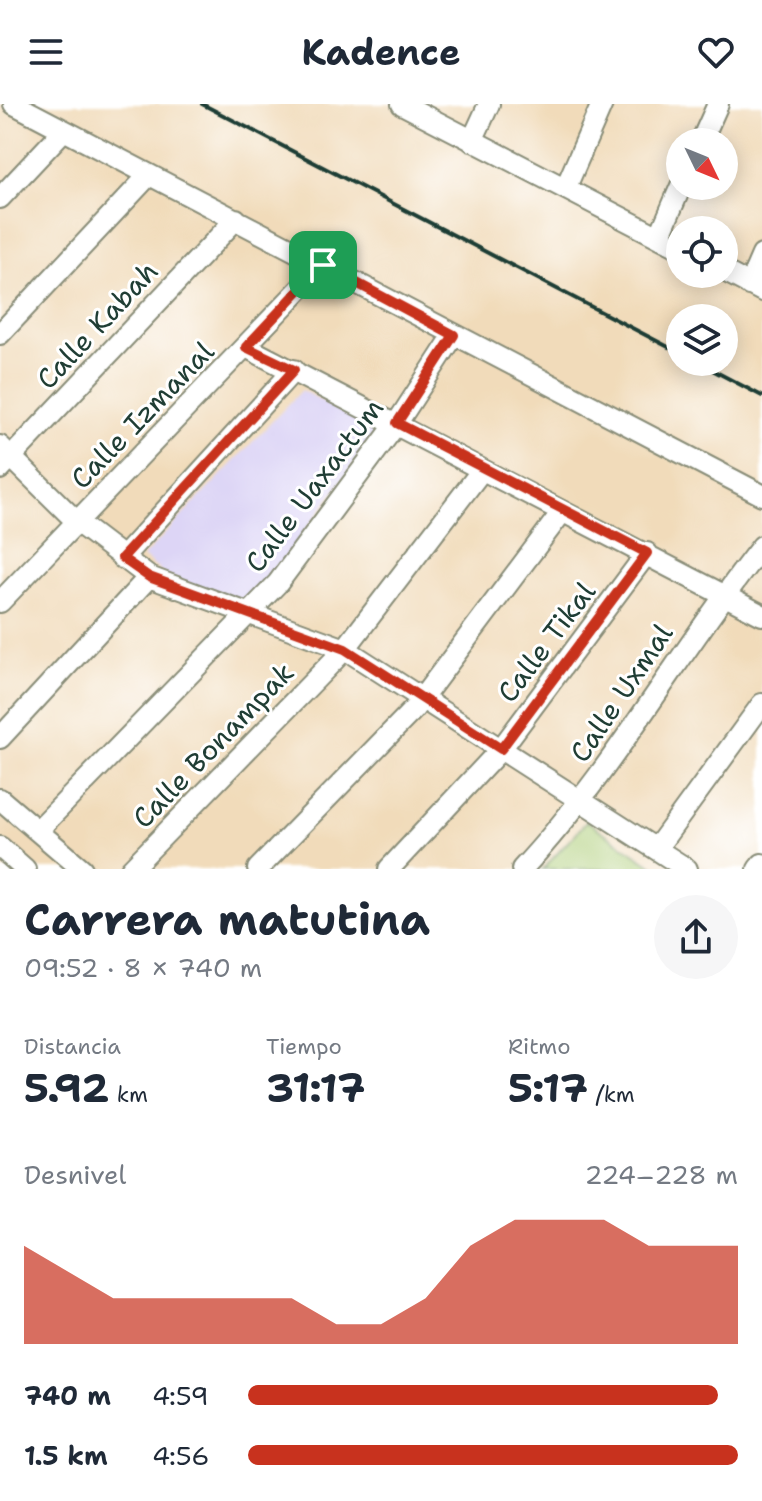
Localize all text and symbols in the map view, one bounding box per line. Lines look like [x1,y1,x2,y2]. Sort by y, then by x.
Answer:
text: Kadence [301,28,461,77]
icon: menu [24,30,68,74]
icon: heart [694,30,738,74]
north arrow [666,128,738,200]
map controls [666,128,738,376]
button: locate [666,216,738,288]
pin [289,231,357,299]
icon: arrive [301,243,345,287]
street label: Calle Kabah [28,253,166,397]
button: layers [666,304,738,376]
street label: Calle Izmanal [62,333,222,497]
street label: Calle Uaxactum [236,390,392,580]
street label: Calle Tikal [488,574,604,710]
street label: Calle Uxmal [561,616,682,770]
street label: Calle Bonampak [124,654,302,836]
text: Carrera matutina [24,890,430,949]
button: share [654,895,738,979]
text: 09:52 · 8 × 740 m [24,950,262,985]
text: Distancia [24,1032,121,1061]
text: Tiempo [266,1032,342,1061]
text: Ritmo [508,1032,571,1061]
text: 5.92 [24,1061,109,1115]
text: 31:17 [266,1061,365,1115]
text: 5:17 [508,1061,588,1115]
text: km [109,1080,148,1109]
text: /km [588,1080,635,1109]
text: Desnivel [24,1157,126,1192]
text: 224–228 m [584,1157,738,1192]
text: 740 m [24,1378,111,1413]
text: 4:59 [152,1378,209,1413]
text: 1.5 km [24,1438,108,1473]
text: 4:56 [152,1438,209,1473]

